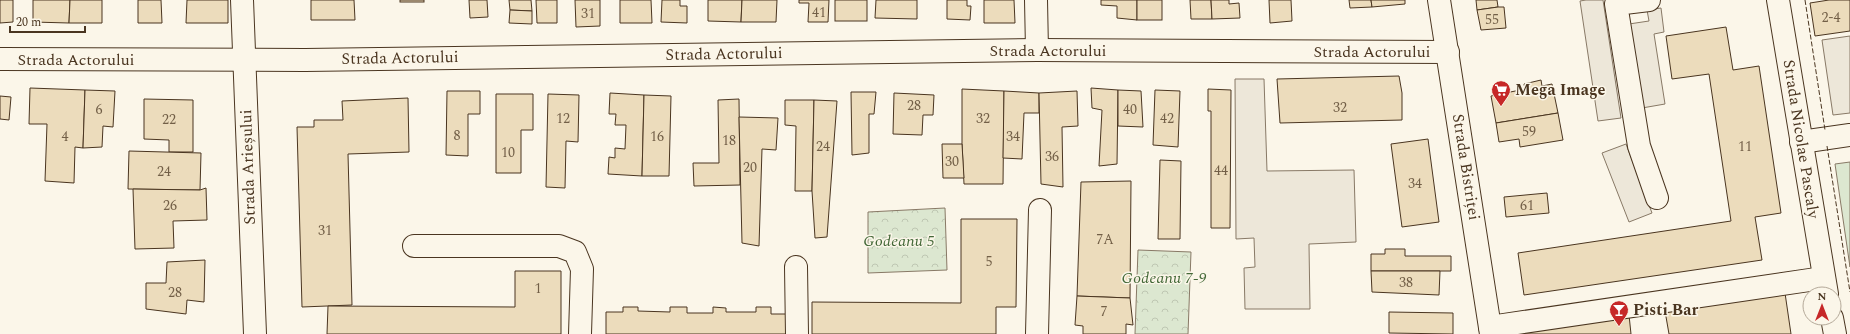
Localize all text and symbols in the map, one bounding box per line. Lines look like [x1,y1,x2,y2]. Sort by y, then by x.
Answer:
house number: 41 [812,2,826,23]
house number: 31 [581,3,595,24]
house number: 2-4 [1821,7,1841,28]
scale bar [10,8,85,34]
house number: 55 [1485,9,1499,30]
text: 20 m [16,13,41,32]
street label: Strada Actorului [989,39,1107,63]
street label: Strada Actorului [1313,40,1431,64]
street label: Strada Actorului [665,41,783,67]
street label: Strada Actorului [341,45,459,71]
street label: Strada Actorului [17,48,135,72]
street label: Strada Nicolae Pascaly [1777,58,1826,221]
place label: Mega Image [1515,78,1605,102]
supermarket icon: Mega Image [1490,79,1512,107]
house number: 28 [907,95,921,116]
house number: 32 [1333,97,1347,118]
house number: 6 [96,99,103,120]
house number: 40 [1123,99,1137,120]
house number: 12 [556,108,570,129]
house number: 32 [976,108,990,129]
house number: 42 [1160,108,1174,129]
house number: 22 [162,109,176,130]
street label: Strada Arieșului [234,109,262,225]
street label: Strada Bistriței [1446,112,1486,222]
house number: 59 [1522,121,1536,142]
house number: 8 [454,125,461,146]
house number: 4 [62,126,69,147]
house number: 16 [650,126,664,147]
house number: 34 [1006,126,1020,147]
house number: 18 [722,130,736,151]
house number: 24 [816,136,830,157]
house number: 11 [1738,136,1752,157]
house number: 10 [501,142,515,163]
house number: 36 [1045,146,1059,167]
house number: 30 [945,151,959,172]
house number: 20 [743,157,757,178]
house number: 44 [1214,160,1228,181]
house number: 24 [157,161,171,182]
house number: 34 [1408,173,1422,194]
house number: 26 [163,195,177,216]
house number: 61 [1520,195,1534,216]
house number: 31 [318,220,332,241]
park label: Godeanu 5 [863,229,935,253]
house number: 7A [1096,229,1114,250]
house number: 5 [986,251,993,272]
park label: Godeanu 7-9 [1121,266,1207,290]
house number: 38 [1399,272,1413,293]
house number: 1 [535,278,542,299]
house number: 28 [168,282,182,303]
north arrow [1802,286,1842,326]
text: N [1818,288,1827,305]
place label: Pisti Bar [1633,298,1698,322]
bar icon: Pisti Bar [1608,299,1630,327]
house number: 7 [1101,301,1108,322]

